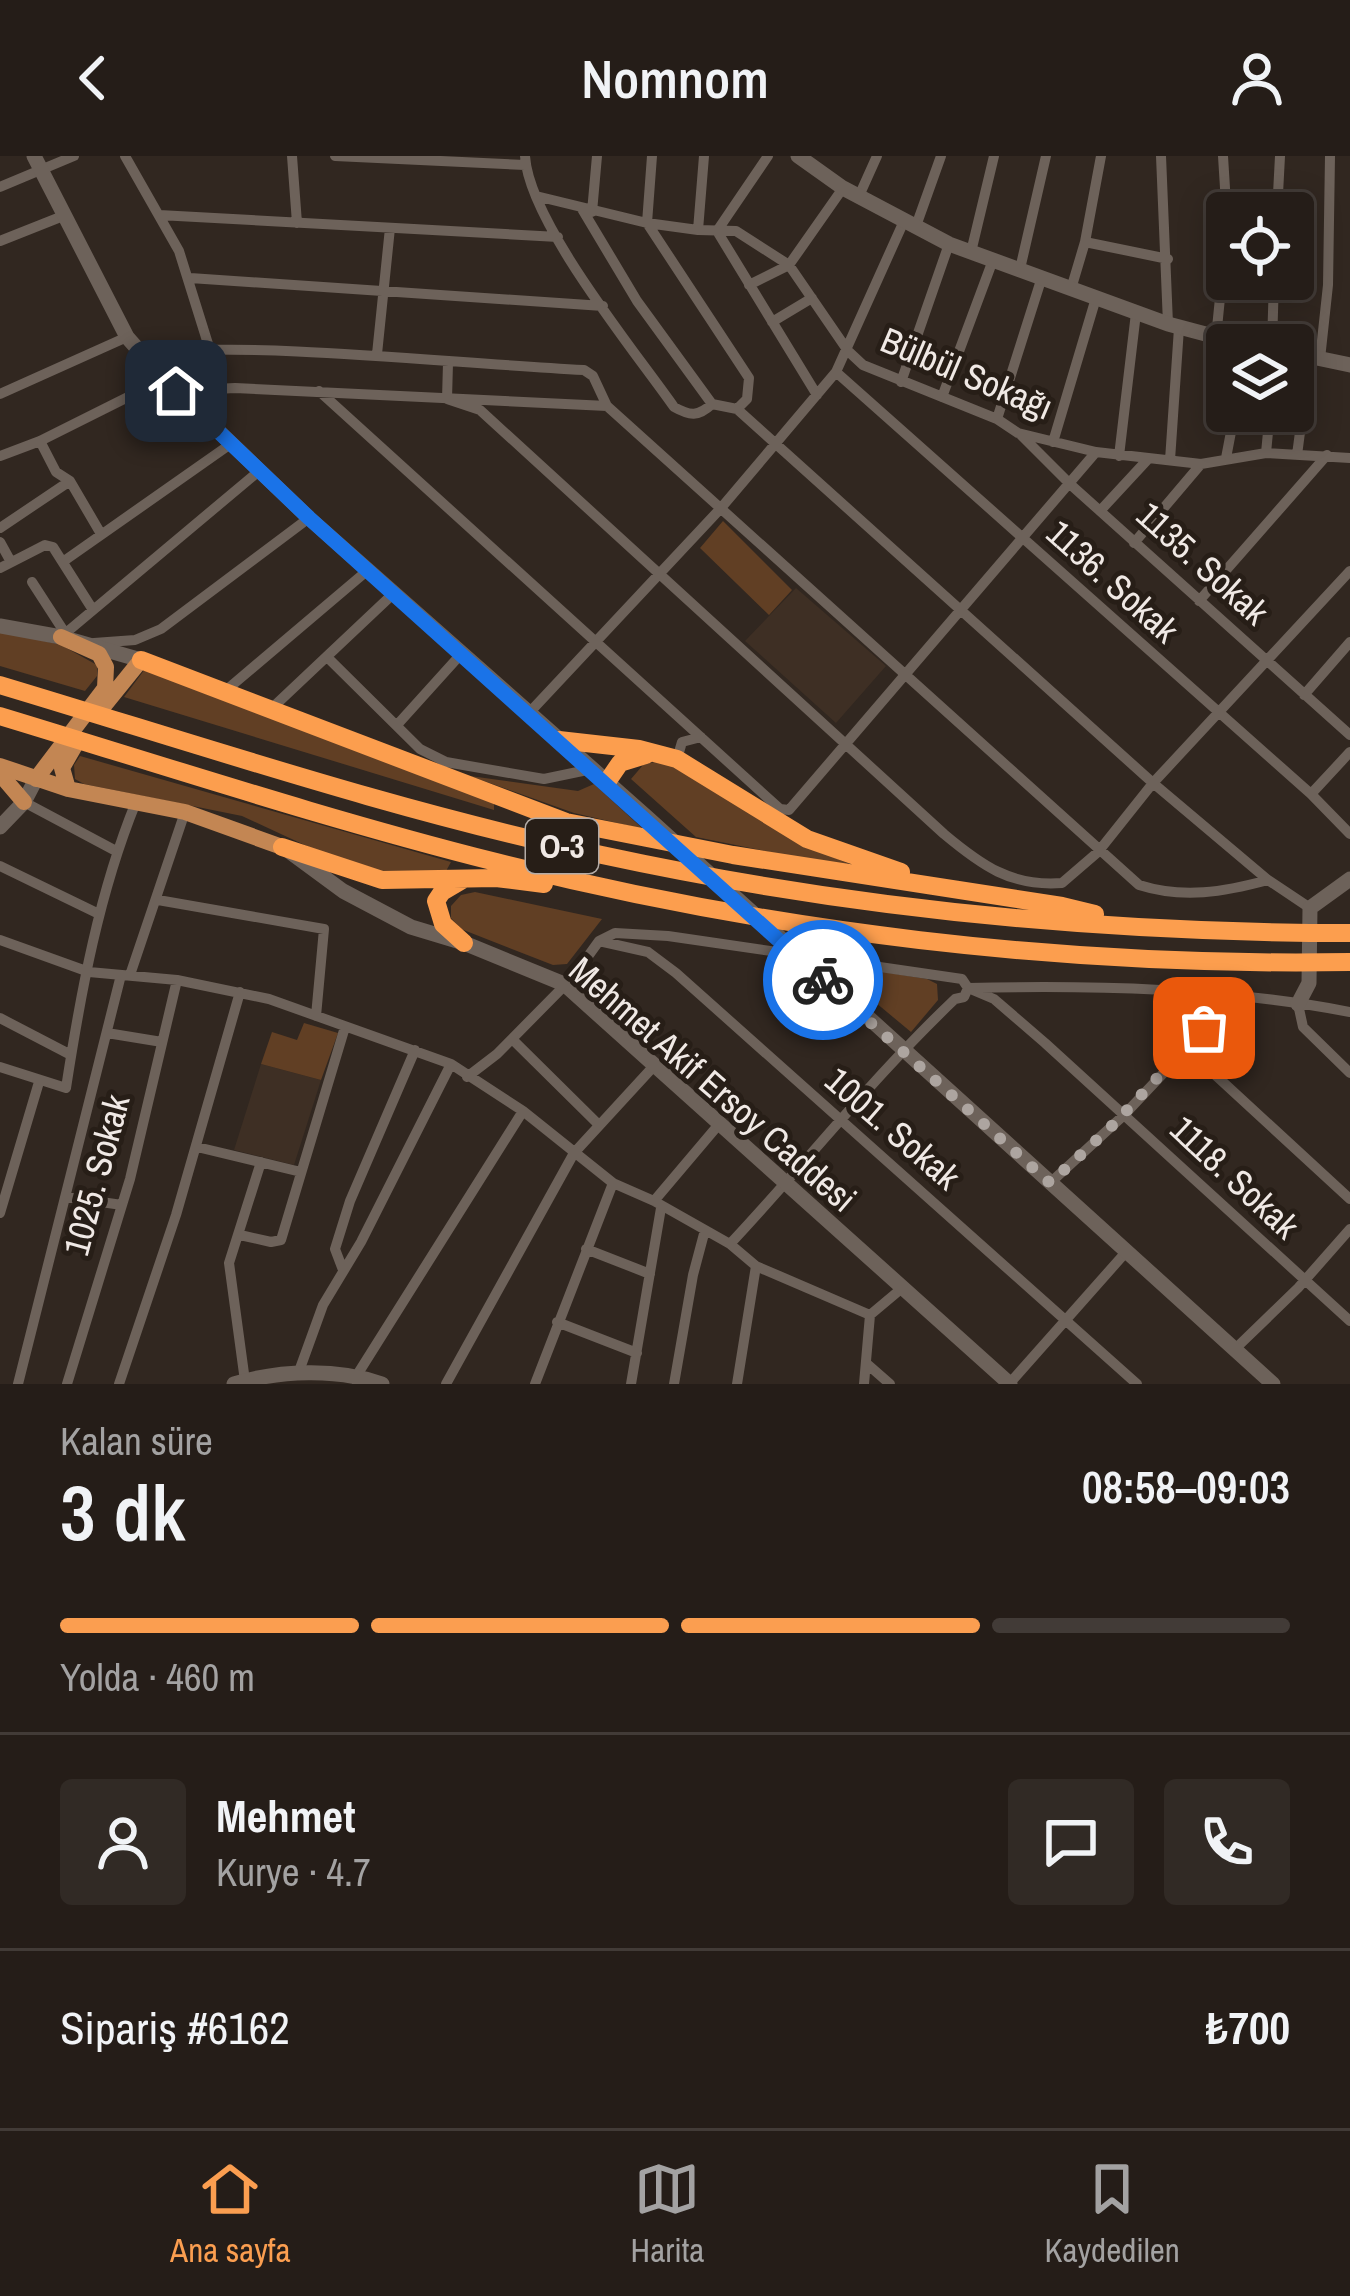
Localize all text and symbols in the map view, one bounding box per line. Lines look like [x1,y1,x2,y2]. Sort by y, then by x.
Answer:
text: Nomnom [581,42,769,115]
icon: back [60,45,126,111]
icon: person [1224,45,1290,111]
map controls [1206,192,1314,432]
button: locate [1206,192,1314,300]
street label: Bülbül Sokağı [874,315,1060,431]
button: layers [1206,324,1314,432]
pin [125,340,227,442]
icon: home [143,358,209,424]
street label: 1135. Sokak [1127,491,1279,635]
street label: 1136. Sokak [1037,509,1189,653]
road number: O-3 [526,819,598,873]
courier [763,920,883,1040]
street label: Mehmet Akif Ersoy Caddesi [559,946,867,1222]
icon: bike [790,947,856,1013]
pin [1153,977,1255,1079]
icon: bag [1171,995,1237,1061]
street label: 1001. Sokak [815,1056,971,1200]
street label: 1025. Sokak [52,1089,140,1260]
street label: 1118. Sokak [1160,1105,1310,1249]
text: Kalan süre [60,1415,213,1467]
text: 08:58–09:03 [1082,1456,1290,1517]
text: 3 dk [60,1459,186,1564]
text: Yolda · 460 m [60,1651,255,1703]
button: person [60,1779,186,1905]
button: chat [1008,1779,1134,1905]
button: phone [1164,1779,1290,1905]
text: Mehmet [216,1785,355,1846]
text: Kurye · 4.7 [216,1846,371,1898]
text: Sipariş #6162 [60,1997,290,2058]
text: ₺700 [1206,1997,1290,2058]
tab: Ana sayfa [170,2156,290,2272]
tab: Harita [631,2156,704,2272]
tab: Kaydedilen [1044,2156,1180,2272]

